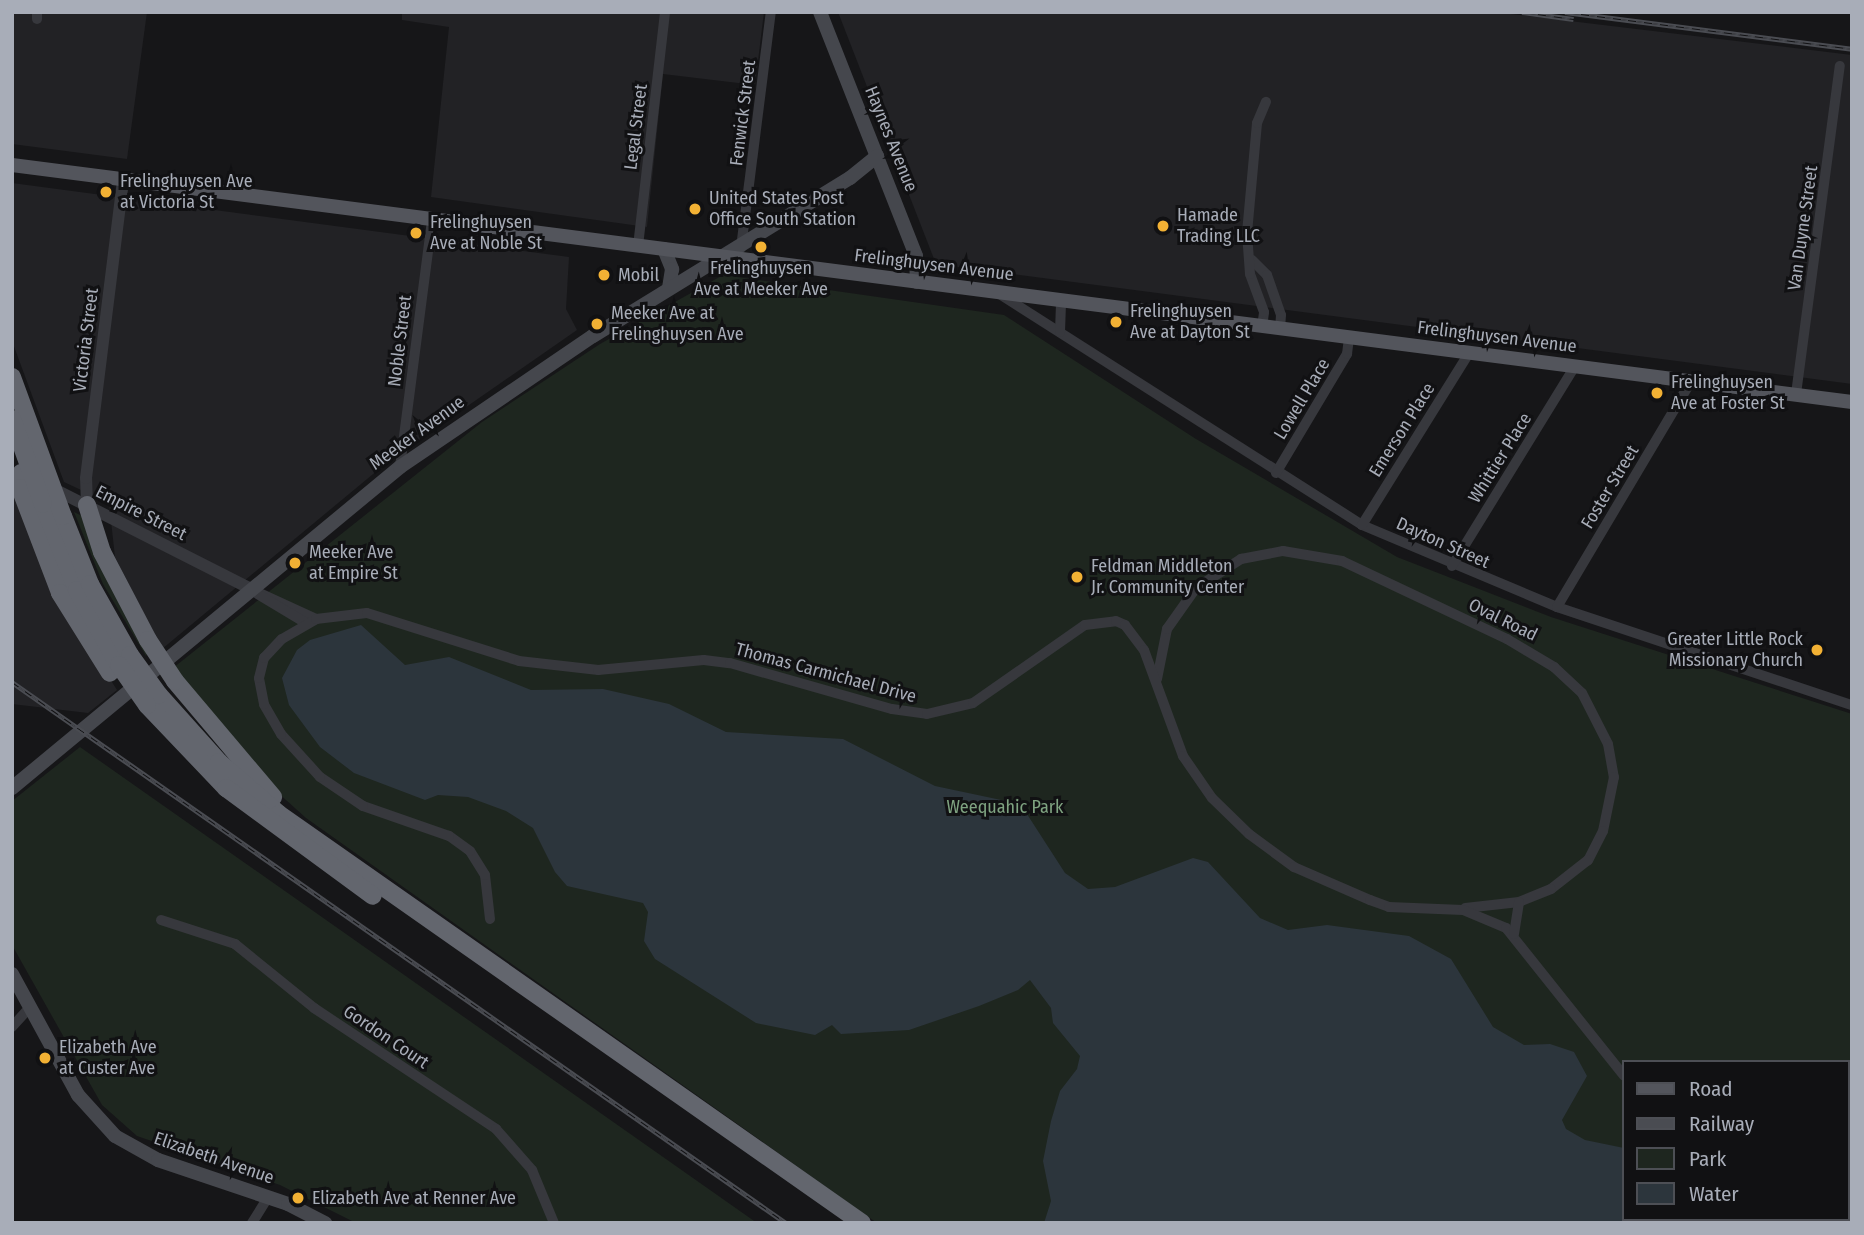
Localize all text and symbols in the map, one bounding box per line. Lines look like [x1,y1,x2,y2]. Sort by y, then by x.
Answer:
street label: Fenwick Street [726,59,760,167]
street label: Legal Street [620,83,652,171]
street label: Haynes Avenue [860,83,922,195]
street label: Van Duyne Street [1784,164,1822,292]
place label: Frelinghuysen Ave at Victoria St [120,171,253,214]
marker: Frelinghuysen Ave at Victoria St [98,184,114,200]
place label: United States Post Office South Station [709,188,856,230]
marker: United States Post Office South Station [687,201,703,217]
place label: Hamade Trading LLC [1177,205,1260,248]
place label: Frelinghuysen Ave at Noble St [430,212,542,255]
marker: Hamade Trading LLC [1155,218,1171,234]
marker: Frelinghuysen Ave at Noble St [408,225,424,241]
marker: Frelinghuysen Ave at Meeker Ave [753,239,769,255]
street label: Frelinghuysen Avenue [853,245,1015,285]
place label: Frelinghuysen Ave at Meeker Ave [694,258,828,300]
place label: Mobil [618,264,659,286]
marker: Mobil [596,267,612,283]
street label: Victoria Street [69,287,103,393]
street label: Noble Street [384,294,416,388]
place label: Frelinghuysen Ave at Dayton St [1130,301,1250,344]
place label: Meeker Ave at Frelinghuysen Ave [611,303,744,346]
marker: Frelinghuysen Ave at Dayton St [1108,314,1124,330]
marker: Meeker Ave at Frelinghuysen Ave [589,316,605,332]
street label: Frelinghuysen Avenue [1416,317,1578,357]
street label: Lowell Place [1269,355,1335,443]
place label: Frelinghuysen Ave at Foster St [1671,372,1785,414]
street label: Emerson Place [1365,379,1439,481]
marker: Frelinghuysen Ave at Foster St [1649,385,1665,401]
street label: Meeker Avenue [365,391,469,475]
street label: Whittier Place [1464,409,1536,507]
street label: Foster Street [1577,441,1643,533]
street label: Empire Street [92,481,190,545]
street label: Dayton Street [1393,513,1493,573]
place label: Meeker Ave at Empire St [309,542,398,584]
marker: Meeker Ave at Empire St [287,555,303,571]
place label: Feldman Middleton Jr. Community Center [1091,556,1244,598]
marker: Feldman Middleton Jr. Community Center [1069,569,1085,585]
street label: Oval Road [1465,594,1541,646]
place label: Greater Little Rock Missionary Church [1667,629,1803,672]
street label: Thomas Carmichael Drive [733,638,919,708]
marker: Greater Little Rock Missionary Church [1809,642,1825,658]
park label: Weequahic Park [947,796,1063,818]
street label: Gordon Court [339,1001,433,1073]
place label: Elizabeth Ave at Custer Ave [59,1037,157,1080]
marker: Elizabeth Ave at Custer Ave [37,1050,53,1066]
legend [1622,1060,1850,1221]
text: Road [1689,1076,1733,1102]
text: Railway [1689,1111,1754,1137]
street label: Elizabeth Avenue [151,1127,277,1189]
text: Park [1689,1146,1726,1172]
text: Water [1689,1181,1739,1207]
place label: Elizabeth Ave at Renner Ave [312,1187,516,1209]
marker: Elizabeth Ave at Renner Ave [290,1190,306,1206]

